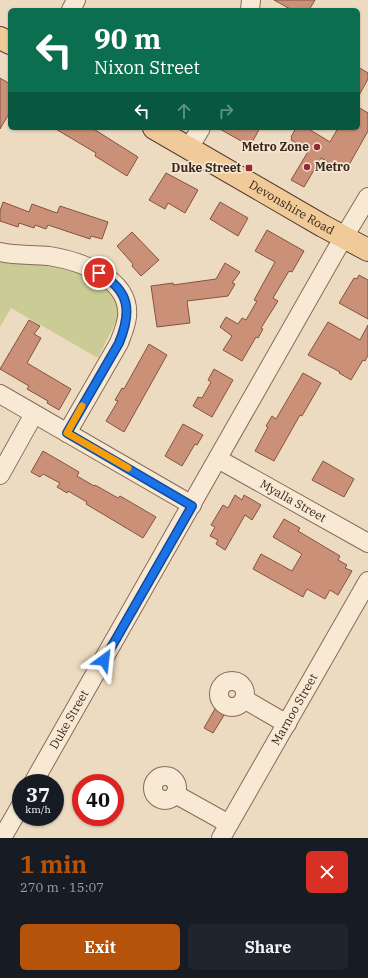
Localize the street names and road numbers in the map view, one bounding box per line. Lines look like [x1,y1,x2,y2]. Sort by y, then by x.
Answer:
street label: Devonshire Road [247,177,337,238]
street label: Myalla Street [257,476,329,525]
street label: Marnoo Street [268,671,320,748]
street label: Duke Street [46,687,91,752]

